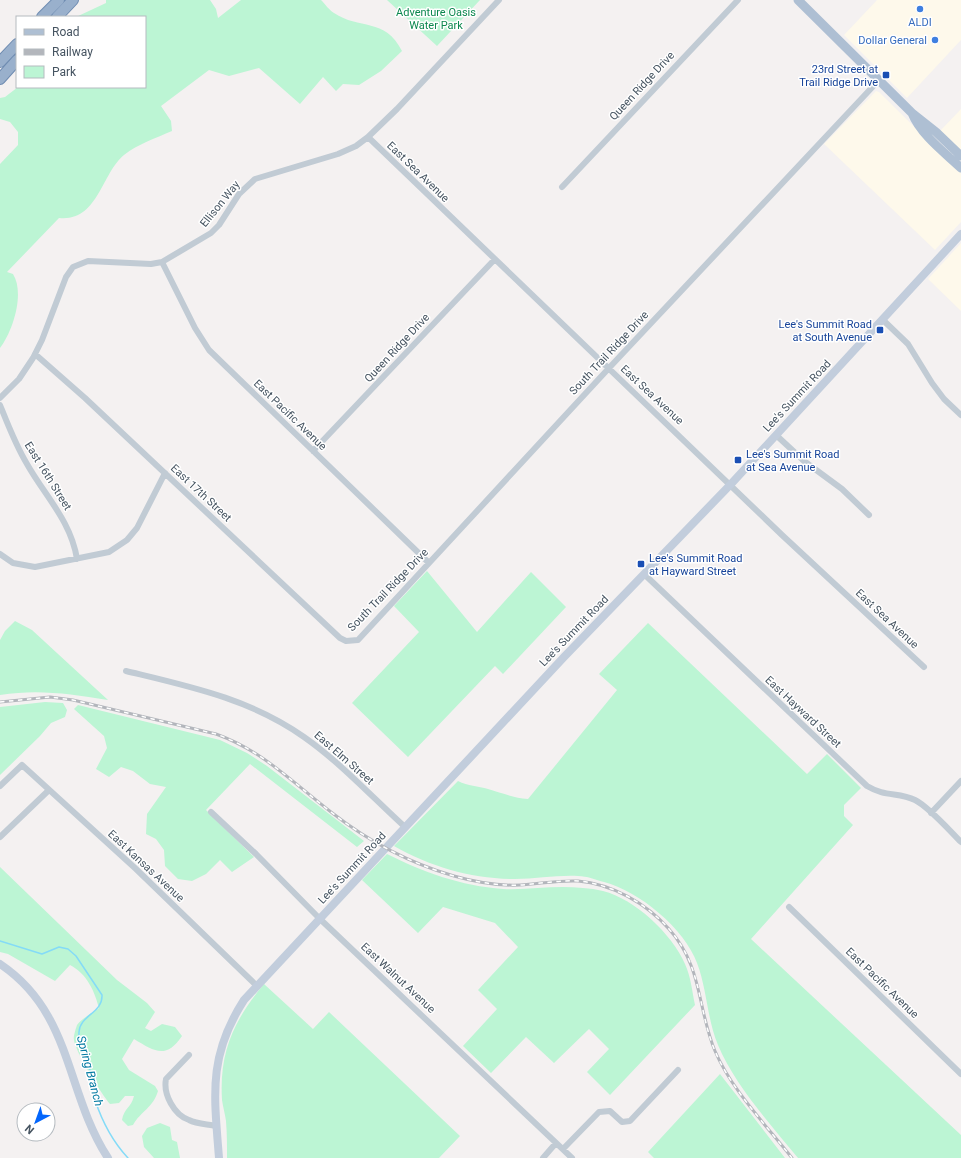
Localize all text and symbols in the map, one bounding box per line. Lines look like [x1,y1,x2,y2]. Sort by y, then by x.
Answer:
marker: ALDI [915,4,925,14]
park label: Adventure Oasis Water Park [396,6,476,32]
legend [16,16,146,88]
place label: ALDI [908,16,932,29]
text: Road [52,25,80,39]
place label: Dollar General [858,34,927,47]
marker: Dollar General [930,35,940,45]
text: Railway [52,45,93,59]
street label: Queen Ridge Drive [607,49,677,123]
place label: 23rd Street at Trail Ridge Drive [799,63,878,89]
text: Park [52,65,77,79]
marker: 23rd Street at Trail Ridge Drive [881,70,891,80]
street label: East Sea Avenue [384,139,452,205]
street label: Ellison Way [197,178,243,230]
street label: South Trail Ridge Drive [567,308,651,398]
street label: Queen Ridge Drive [362,311,432,385]
place label: Lee's Summit Road at South Avenue [778,318,872,344]
marker: Lee's Summit Road at South Avenue [875,325,885,335]
street label: Lee's Summit Road [760,357,834,435]
street label: East Sea Avenue [618,363,686,428]
street label: East Pacific Avenue [251,377,329,453]
street label: East 16th Street [22,439,74,513]
place label: Lee's Summit Road at Sea Avenue [746,448,840,474]
marker: Lee's Summit Road at Sea Avenue [733,455,743,465]
street label: East 17th Street [168,462,234,525]
street label: South Trail Ridge Drive [345,546,431,634]
place label: Lee's Summit Road at Hayward Street [649,552,743,578]
marker: Lee's Summit Road at Hayward Street [636,559,646,569]
street label: East Sea Avenue [853,587,921,652]
street label: Lee's Summit Road [537,593,611,669]
street label: East Hayward Street [762,673,844,751]
street label: East Elm Street [312,729,377,788]
street label: East Kansas Avenue [105,827,187,905]
street label: Lee's Summit Road [315,829,389,907]
street label: East Walnut Avenue [358,940,438,1016]
street label: East Pacific Avenue [843,945,921,1021]
water label: Spring Branch [74,1034,106,1108]
north arrow [16,1102,56,1142]
text: N [22,1122,37,1137]

